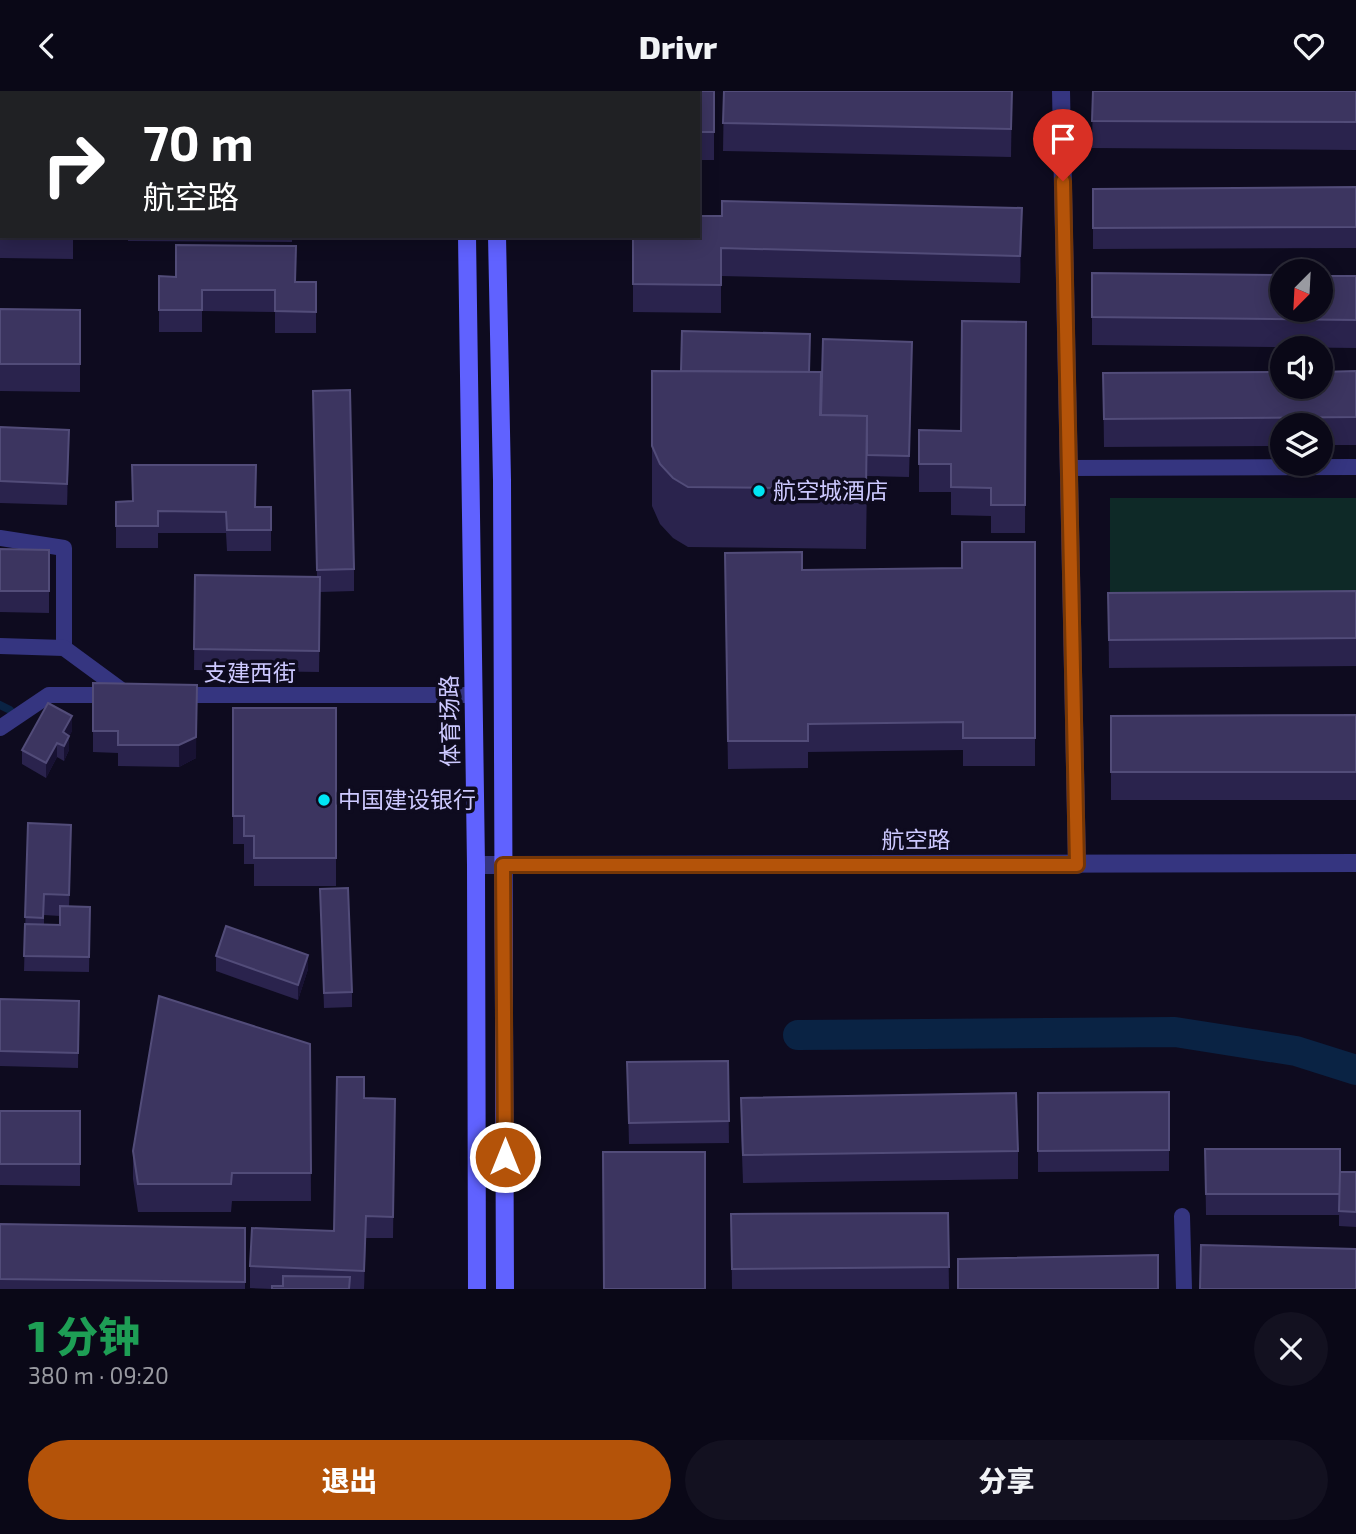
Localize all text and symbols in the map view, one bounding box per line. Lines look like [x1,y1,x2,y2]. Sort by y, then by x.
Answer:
icon: back [28,27,66,65]
text: Drivr [639,27,717,65]
icon: heart [1290,27,1328,65]
pin [1033,109,1093,181]
text: 70 m [143,112,254,171]
icon: right [28,119,119,210]
icon: arrive [1044,120,1082,158]
text: 航空路 [143,177,239,215]
north arrow [1270,259,1334,322]
map controls [1270,259,1333,476]
button: sound [1270,336,1333,399]
button: layers [1270,413,1333,476]
place label: 航空城酒店 [773,476,888,504]
marker: 航空城酒店 [751,483,767,499]
street label: 支建西街 [204,658,296,686]
street label: 体育场路 [434,675,464,767]
place label: 中国建设银行 [338,785,476,813]
marker: 中国建设银行 [316,792,332,808]
street label: 航空路 [882,825,951,853]
position arrow [468,1120,542,1194]
text: 1 分钟 [28,1310,140,1360]
button: close [1254,1312,1328,1386]
text: 380 m · 09:20 [28,1361,169,1389]
button: 退出 [28,1440,671,1520]
button: 分享 [685,1440,1328,1520]

